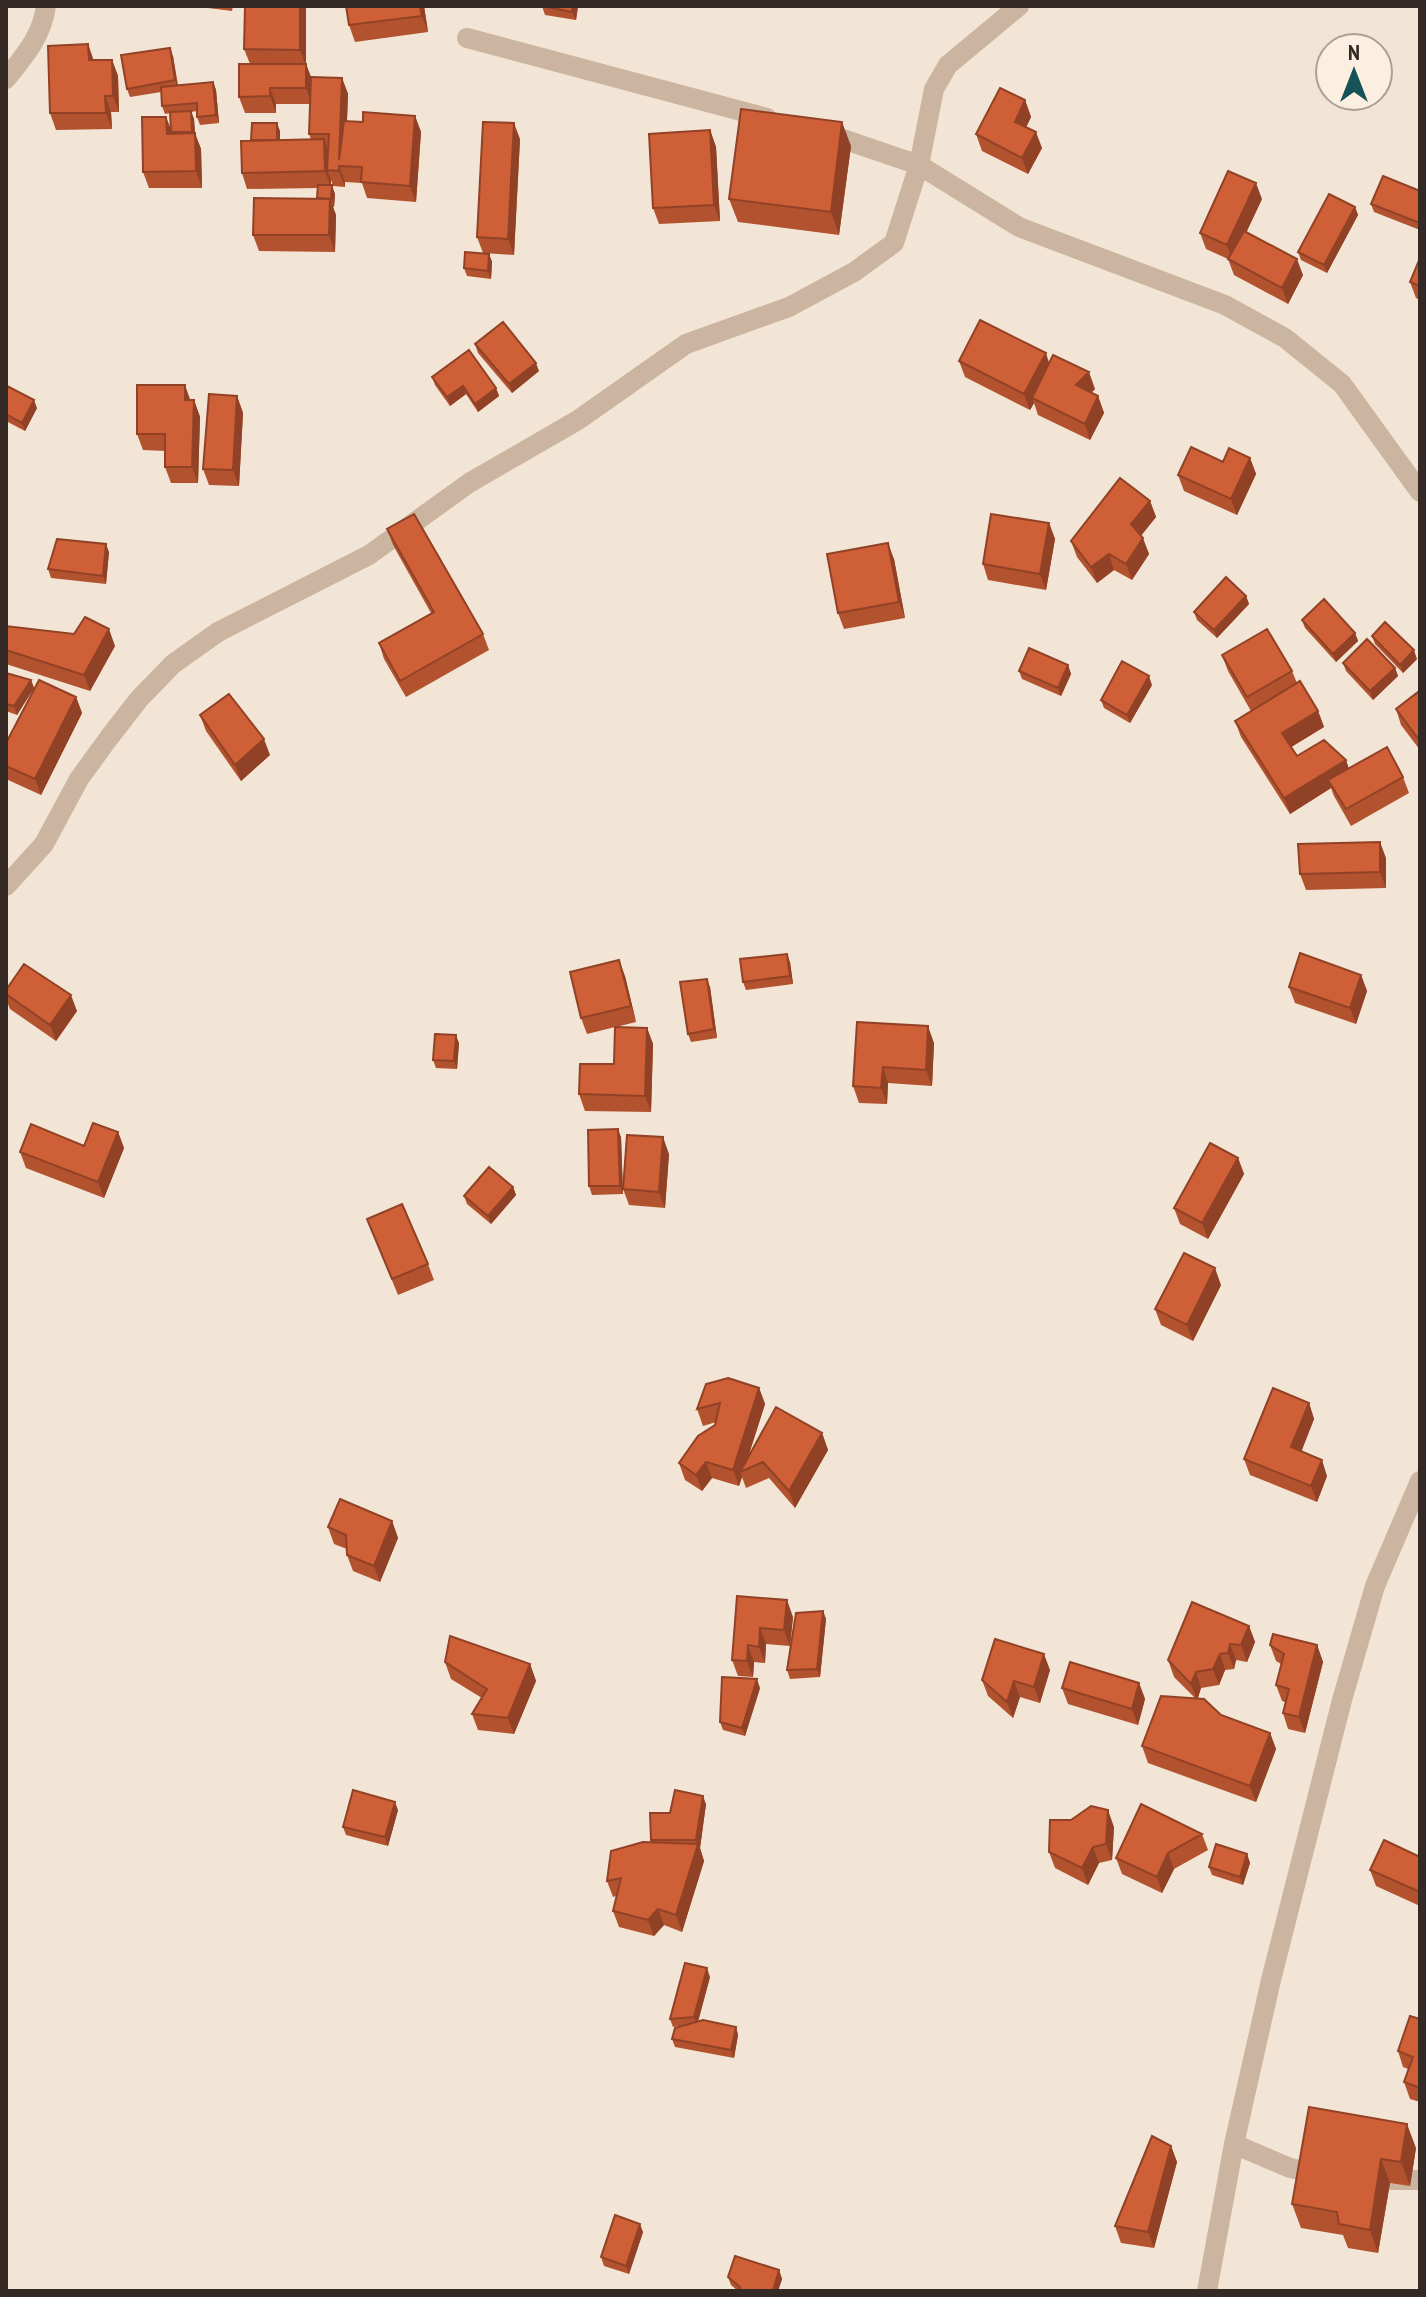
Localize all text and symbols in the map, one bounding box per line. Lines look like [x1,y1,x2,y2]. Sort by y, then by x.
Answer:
north arrow [1314,32,1394,112]
text: N [1348,38,1360,66]

